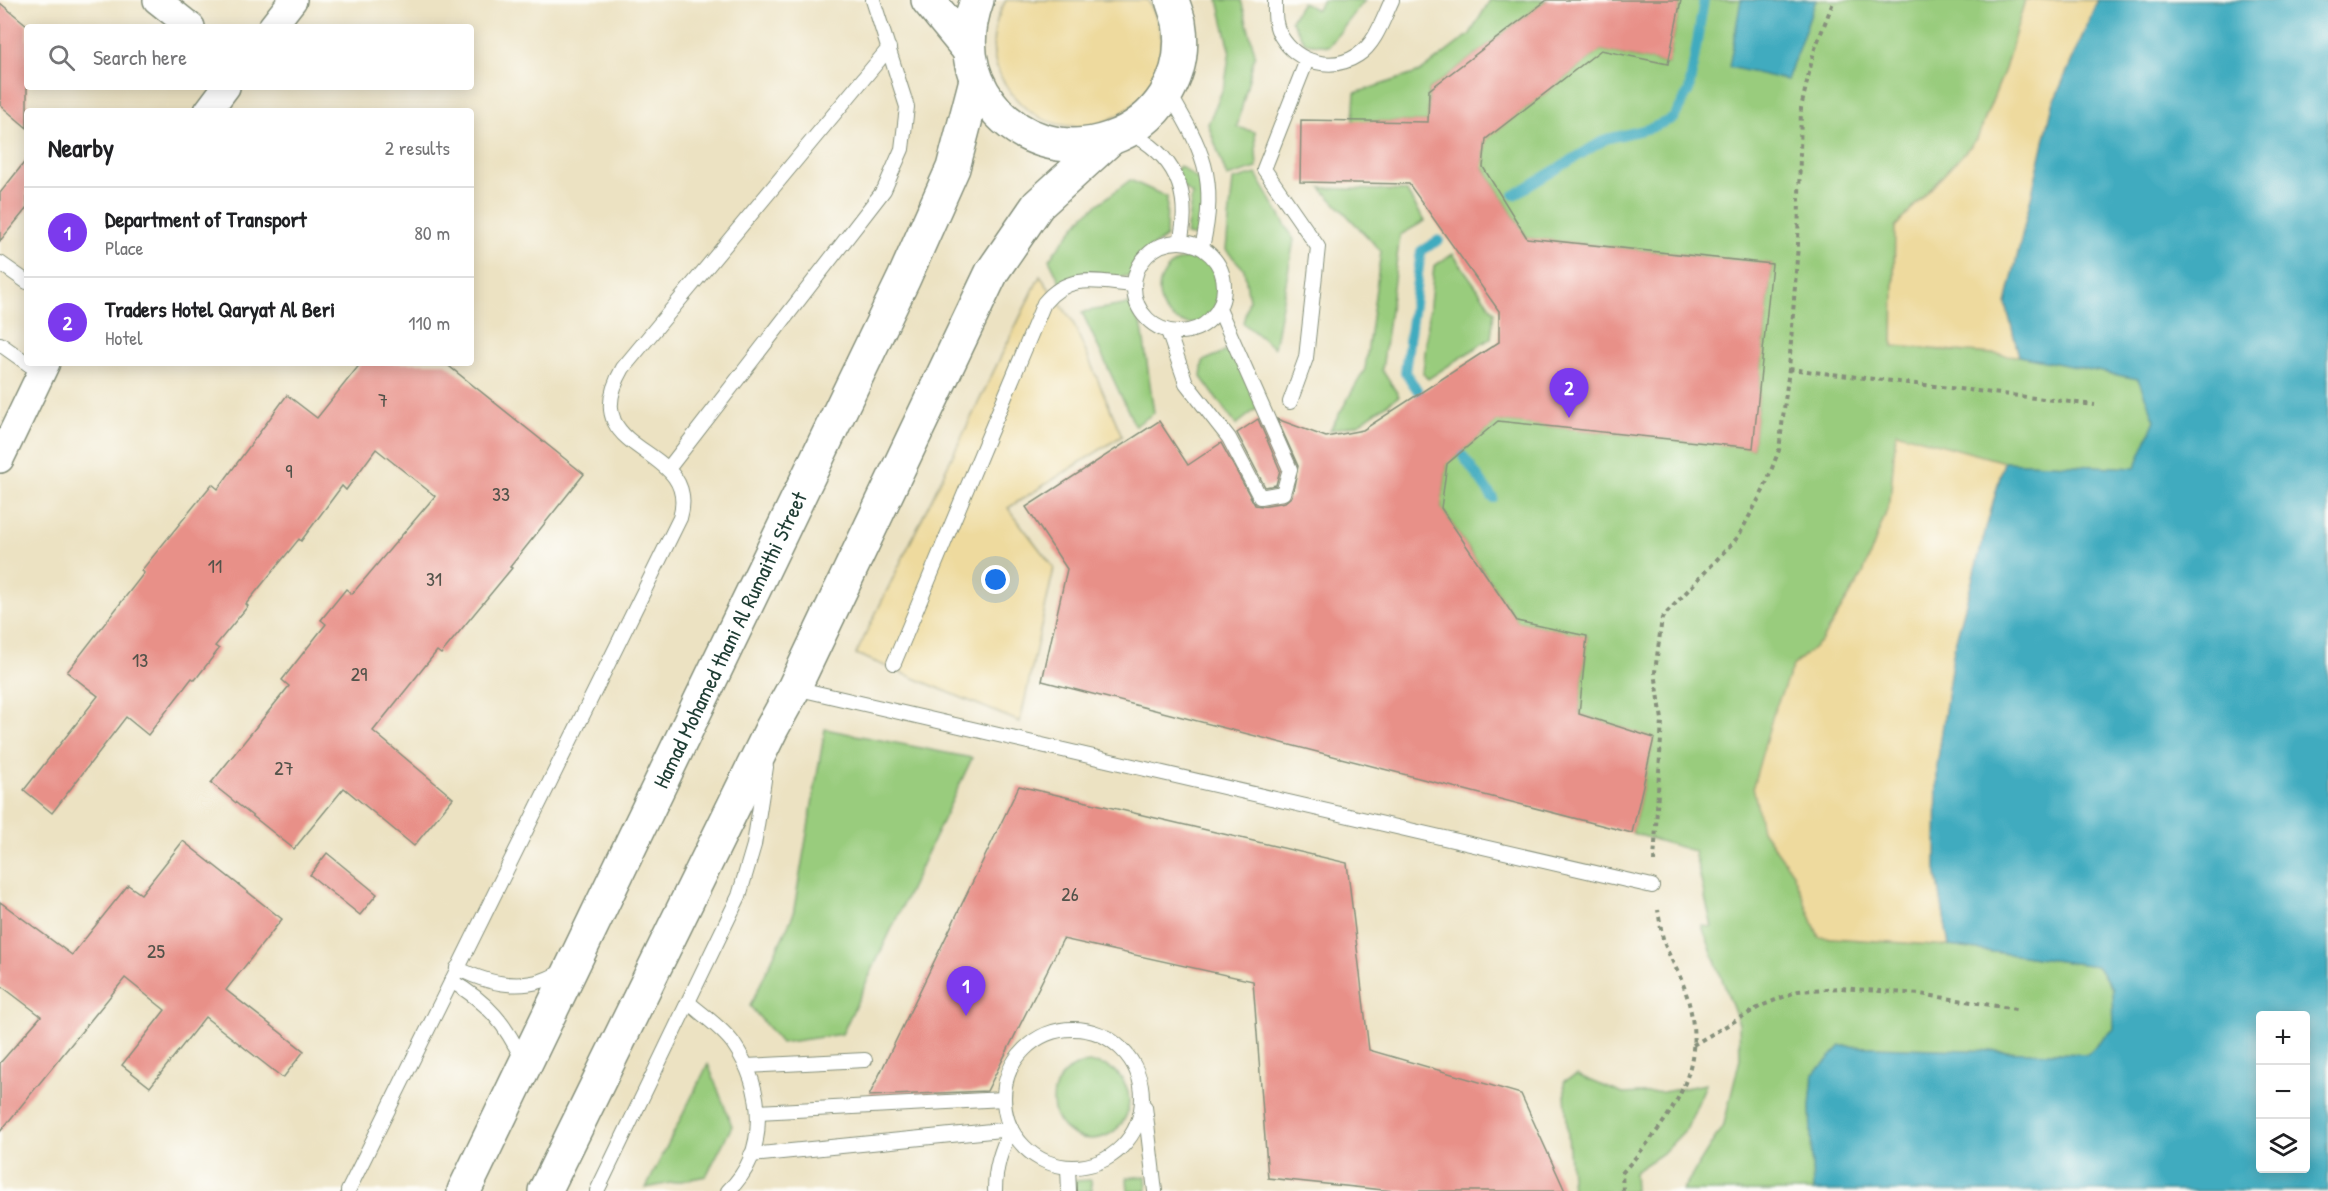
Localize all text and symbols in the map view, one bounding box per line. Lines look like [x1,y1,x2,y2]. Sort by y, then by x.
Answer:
search box [24,24,474,90]
icon: search [45,41,78,74]
text: Search here [93,42,187,72]
text: Nearby [48,130,114,165]
text: 2 results [385,134,450,161]
text: Department of Transport [105,204,307,234]
text: 1 [64,219,71,246]
text: 80 m [414,219,450,246]
text: Place [105,234,144,261]
text: Traders Hotel Qaryat Al Beri [105,294,335,324]
text: 2 [63,309,72,336]
text: 110 m [408,309,450,336]
text: Hotel [105,324,143,351]
pin: 2 [1550,368,1588,418]
house number: 7 [378,386,388,413]
house number: 9 [285,457,293,484]
house number: 33 [492,480,510,507]
street label: Hamad Mohamed thani Al Rumaithi Street [645,486,814,793]
house number: 11 [208,552,222,579]
house number: 31 [426,565,442,592]
your location [981,565,1010,594]
house number: 13 [132,646,148,673]
house number: 29 [351,660,367,687]
house number: 27 [274,754,294,781]
house number: 26 [1061,880,1079,907]
house number: 25 [147,937,165,964]
pin: 1 [946,966,986,1016]
map controls [2256,1011,2310,1173]
button: + [2256,1011,2310,1065]
button: − [2256,1065,2310,1119]
button: layers [2256,1119,2310,1173]

